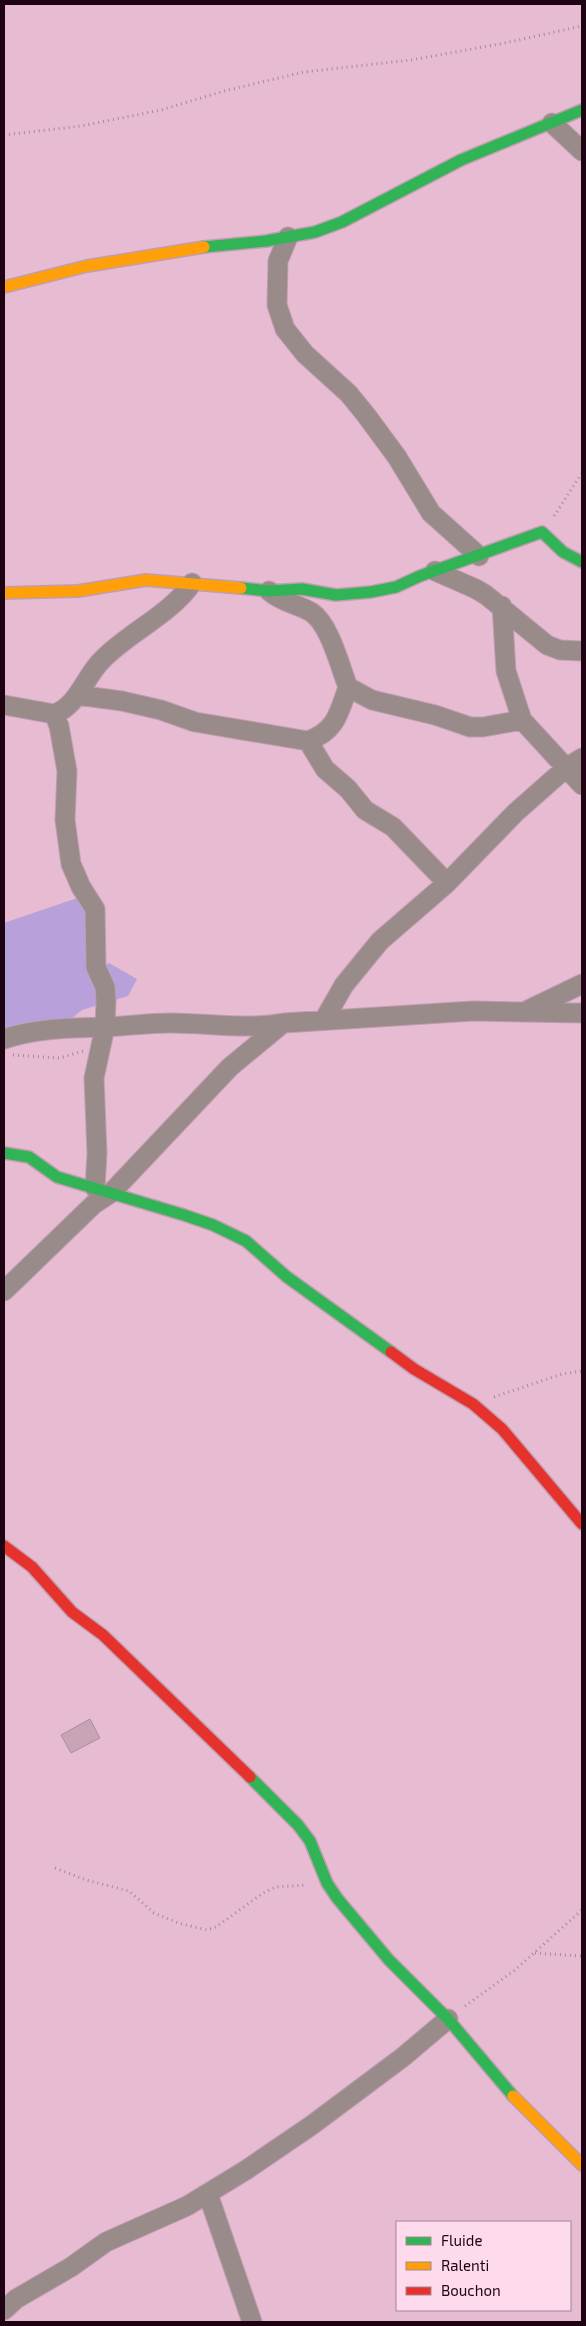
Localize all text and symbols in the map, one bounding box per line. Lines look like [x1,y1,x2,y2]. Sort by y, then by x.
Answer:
legend [396,2221,571,2311]
text: Fluide [441,2231,482,2249]
text: Ralenti [441,2256,489,2274]
text: Bouchon [441,2281,501,2299]

